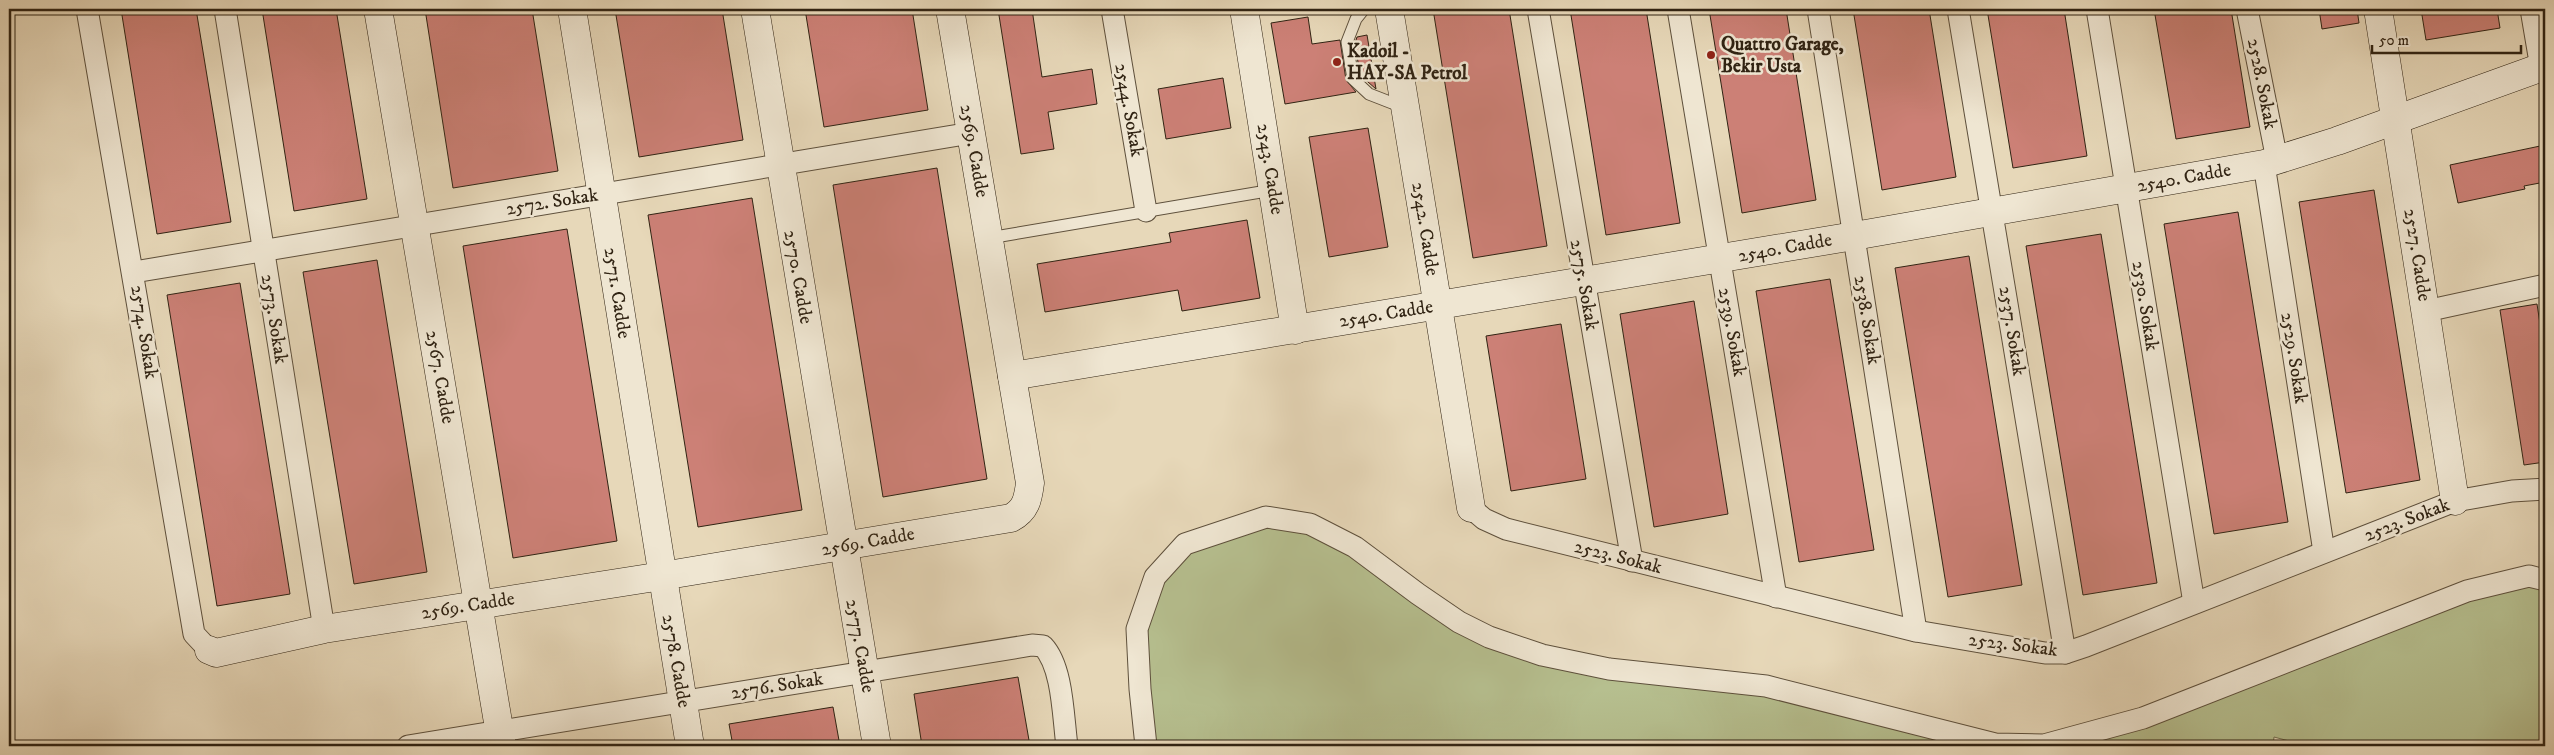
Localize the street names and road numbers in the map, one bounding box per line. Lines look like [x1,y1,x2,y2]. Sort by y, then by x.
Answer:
street label: 2528. Sokak [2242,37,2282,132]
street label: 2544. Sokak [1109,61,1149,159]
street label: 2569. Cadde [954,103,994,199]
street label: 2543. Cadde [1251,122,1289,216]
street label: 2540. Cadde [2135,158,2233,198]
street label: 2542. Cadde [1406,181,1444,278]
street label: 2572. Sokak [504,183,600,221]
street label: 2527. Cadde [2398,207,2436,303]
street label: 2570. Cadde [778,228,818,326]
street label: 2540. Cadde [1736,228,1834,268]
street label: 2575. Sokak [1565,238,1603,333]
street label: 2571. Cadde [598,246,636,340]
street label: 2530. Sokak [2127,259,2164,353]
street label: 2573. Sokak [256,273,293,366]
street label: 2538. Sokak [1849,274,1885,367]
street label: 2574. Sokak [125,284,163,381]
street label: 2537. Sokak [1994,285,2031,378]
street label: 2539. Sokak [1713,286,1751,379]
street label: 2540. Cadde [1337,295,1435,333]
street label: 2529. Sokak [2275,311,2313,406]
street label: 2567. Cadde [420,328,460,426]
street label: 2523. Sokak [2361,493,2454,547]
street label: 2569. Cadde [820,522,916,562]
street label: 2523. Sokak [1572,535,1665,579]
street label: 2569. Cadde [420,587,516,625]
street label: 2577. Cadde [840,597,880,695]
street label: 2578. Cadde [656,613,696,710]
street label: 2523. Sokak [1967,628,2059,662]
street label: 2576. Sokak [729,667,825,705]

